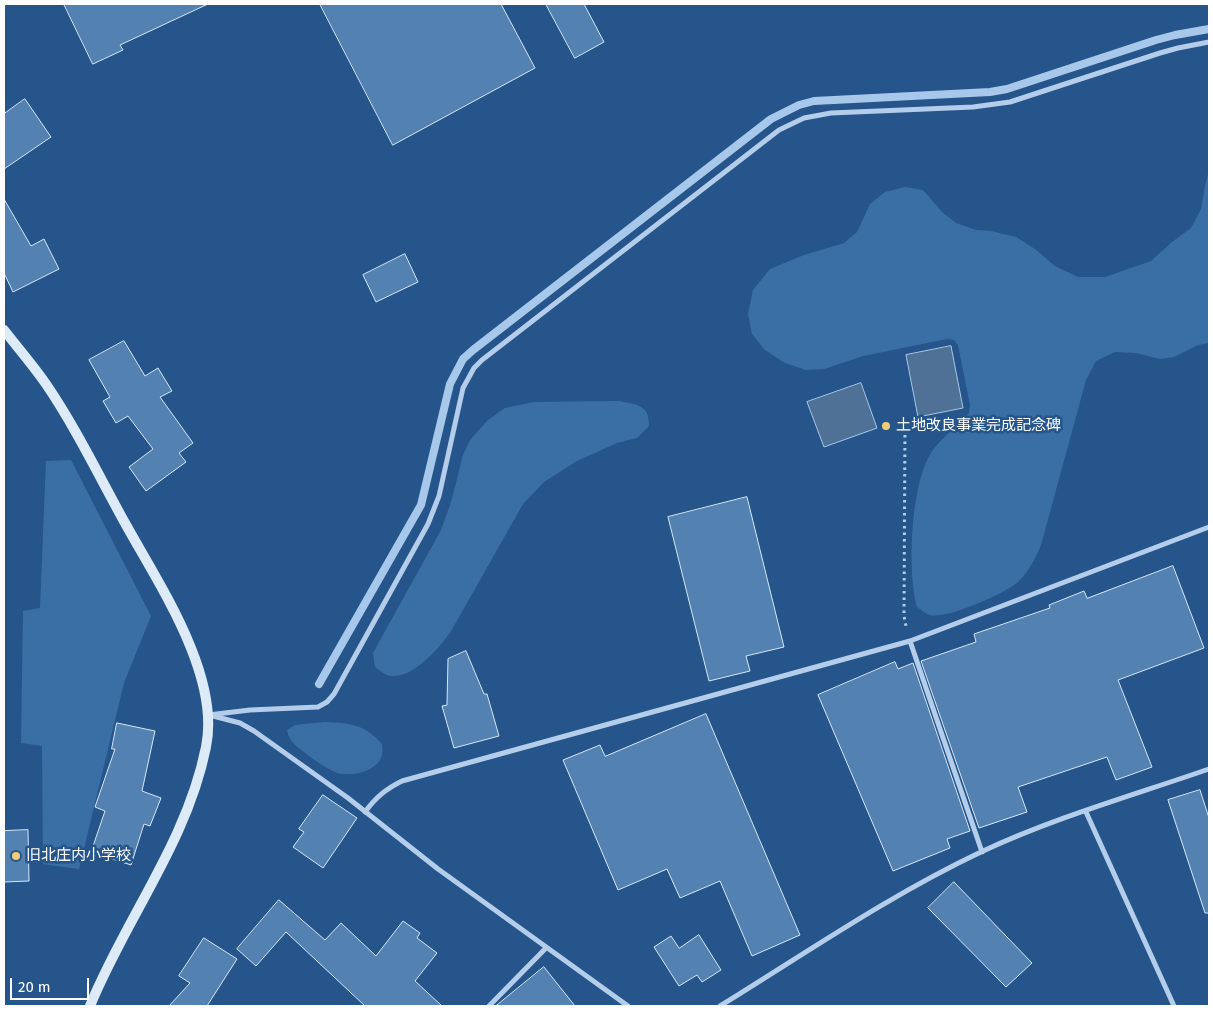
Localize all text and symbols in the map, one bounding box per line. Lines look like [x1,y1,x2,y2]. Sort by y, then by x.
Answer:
place label: 土地改良事業完成記念碑 [896,417,1061,435]
marker: 土地改良事業完成記念碑 [880,420,892,432]
place label: 旧北庄内小学校 [26,847,131,865]
marker: 旧北庄内小学校 [10,850,22,862]
scale bar [12,968,91,1000]
text: 20 m [18,978,51,996]

